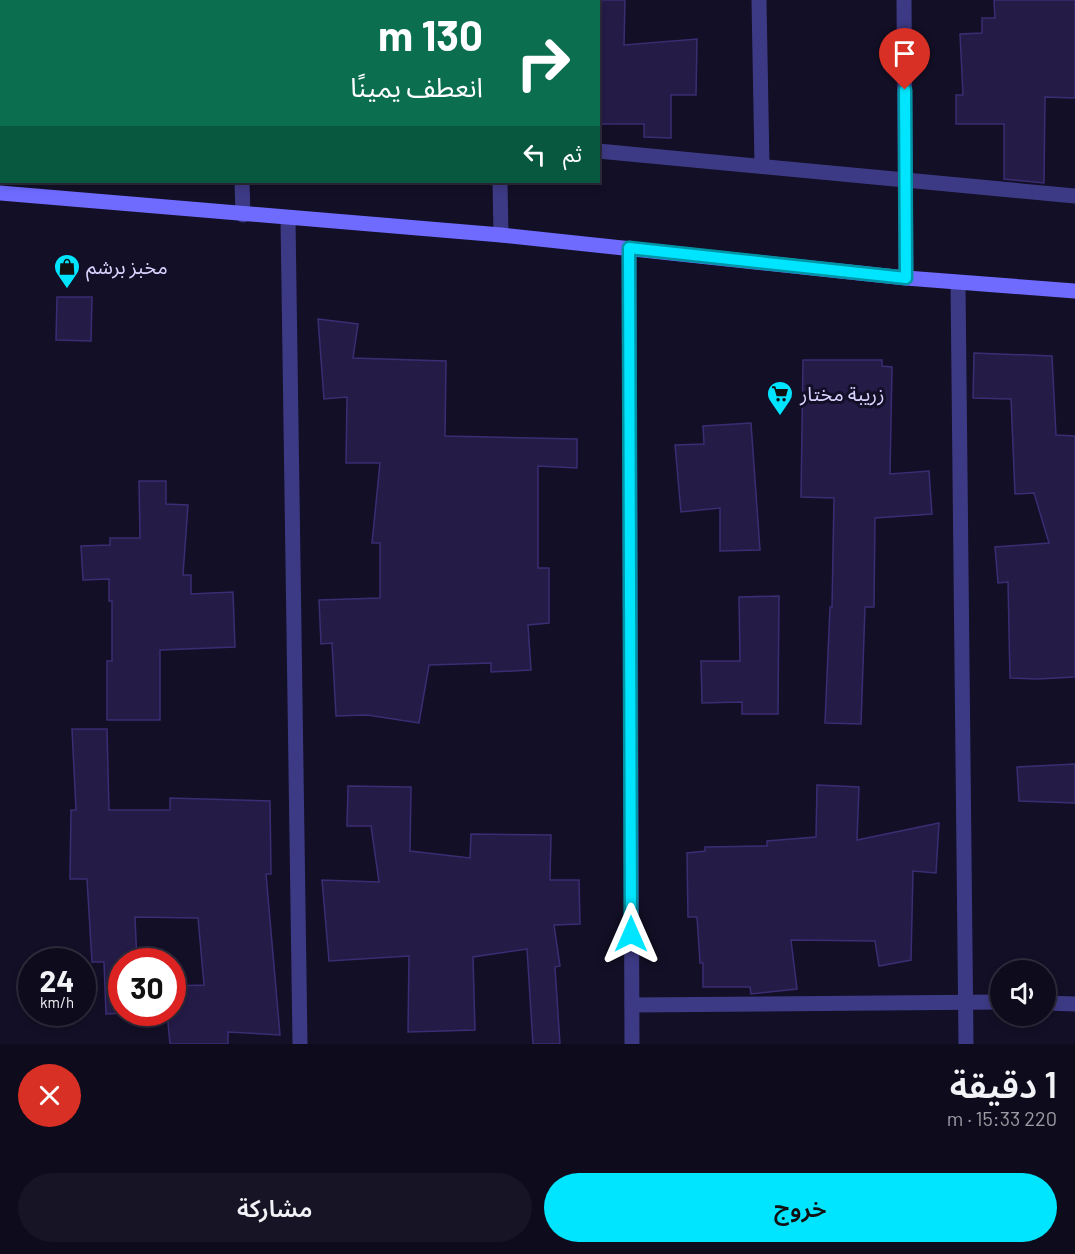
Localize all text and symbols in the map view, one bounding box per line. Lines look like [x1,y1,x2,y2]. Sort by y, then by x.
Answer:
text: 130 m [378,9,483,59]
icon: right [504,24,582,102]
pin [879,28,930,90]
icon: arrive [888,37,921,70]
text: انعطف يمينًا [350,70,483,102]
icon: left [518,138,551,171]
text: ثم [563,140,582,166]
shop icon: مخبز برشم [52,252,82,290]
place label: مخبز برشم [86,254,168,282]
supermarket icon: زريبة مختار [765,379,795,417]
place label: زريبة مختار [799,381,885,406]
position arrow [599,902,663,966]
speed limit sign: 30 [108,948,186,1026]
map controls [990,960,1056,1026]
button: sound [990,960,1056,1026]
text: 24 [40,962,74,998]
text: km/h [40,993,74,1011]
text: 1 دقيقة [950,1062,1057,1105]
button: close [18,1064,81,1127]
text: 220 m · 15:33 [947,1106,1057,1130]
button: مشاركة [18,1173,532,1242]
button: خروج [544,1173,1057,1242]

